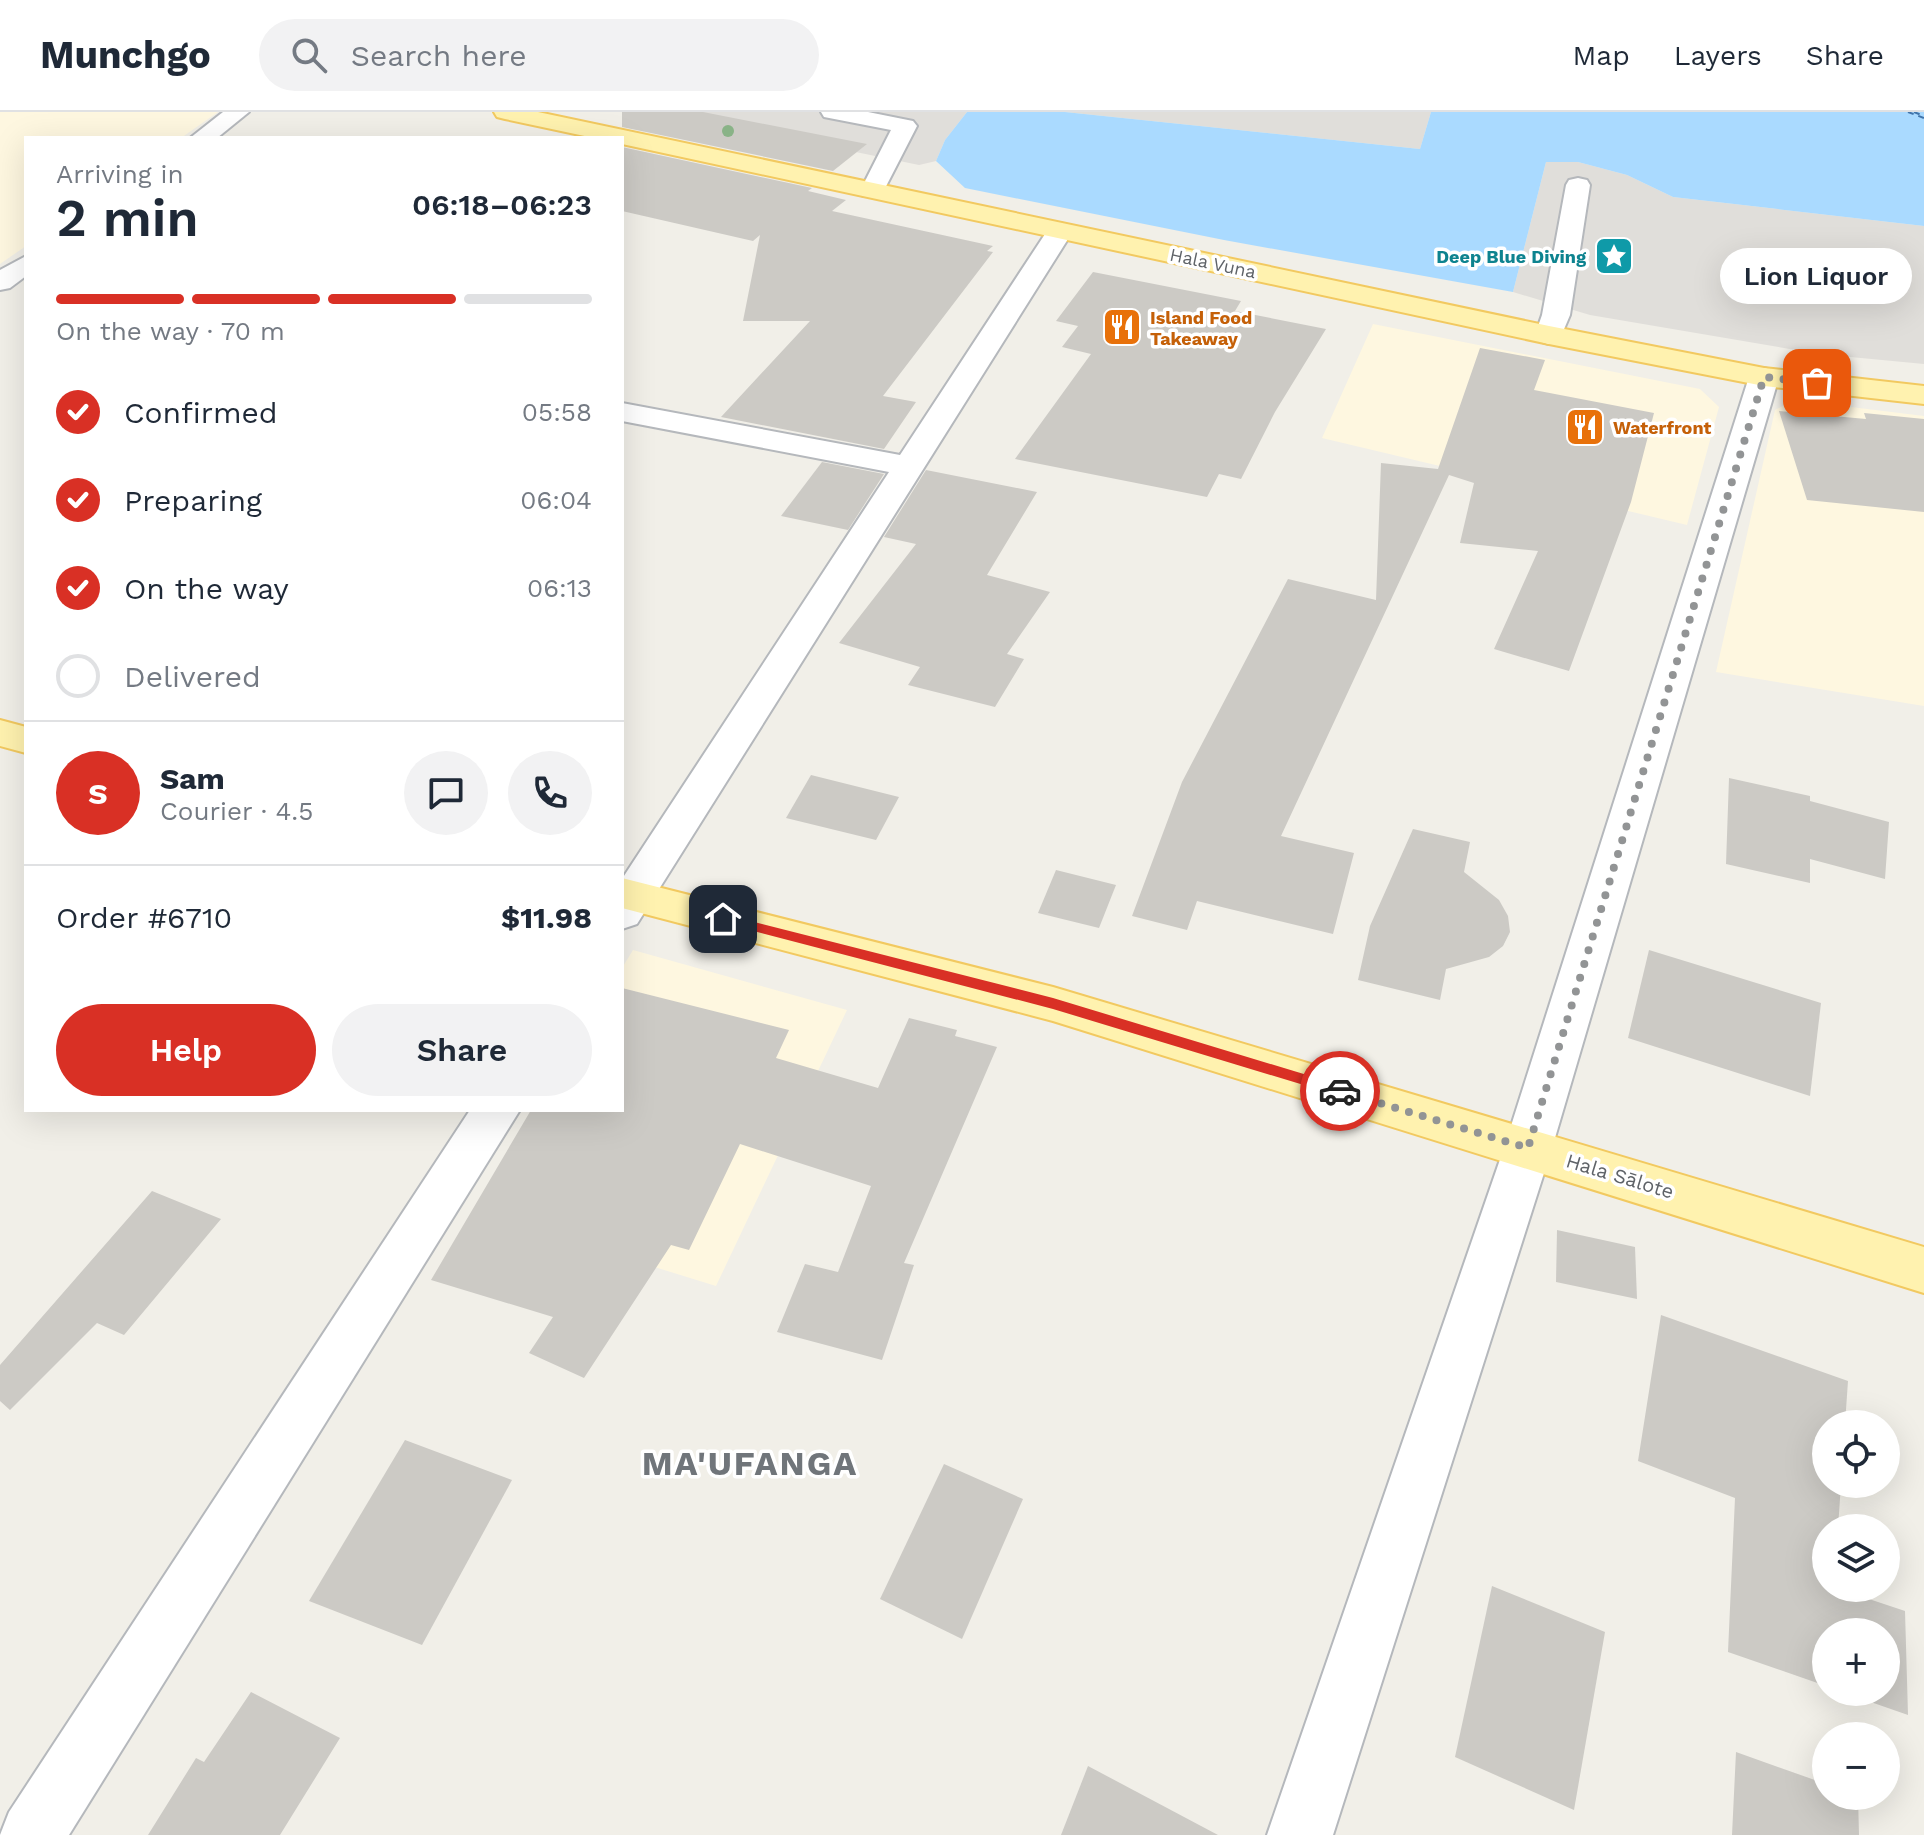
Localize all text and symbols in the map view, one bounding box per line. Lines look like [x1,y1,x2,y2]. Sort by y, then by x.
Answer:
search box [259,19,819,91]
text: Munchgo [40,33,211,77]
icon: search [287,33,331,77]
text: Search here [351,38,527,73]
text: Map [1573,39,1630,72]
text: Layers [1674,39,1762,72]
text: Share [1806,39,1884,72]
text: Arriving in [56,159,184,189]
text: 06:18–06:23 [412,187,592,222]
text: 2 min [56,188,199,249]
place icon: Deep Blue Diving [1593,235,1635,277]
street label: Hala Vuna [1168,244,1258,282]
place label: Deep Blue Diving [1436,246,1587,267]
callout: Lion Liquor [1721,247,1913,303]
text: Lion Liquor [1744,261,1888,291]
restaurant icon: Island Food Takeaway [1101,306,1143,348]
place label: Island Food Takeaway [1150,307,1252,349]
text: On the way · 70 m [56,316,285,346]
pin [1783,349,1851,417]
icon: bag [1795,361,1839,405]
icon: check [56,390,100,434]
text: Confirmed [124,395,278,430]
text: 05:58 [522,397,592,427]
restaurant icon: Waterfront [1564,406,1606,448]
place label: Waterfront [1613,417,1711,438]
icon: check [56,478,100,522]
text: Preparing [124,483,262,518]
text: 06:04 [520,485,592,515]
icon: check [56,566,100,610]
text: On the way [124,571,289,606]
text: 06:13 [527,573,592,603]
text: Delivered [124,659,261,694]
button: chat [404,751,488,835]
button: phone [508,751,592,835]
text: Sam [160,761,225,796]
text: S [88,776,108,811]
text: Courier · 4.5 [160,796,313,826]
pin [689,885,757,953]
icon: home [701,897,745,941]
text: Order #6710 [56,900,232,935]
text: $11.98 [501,900,592,935]
button: Help [56,1004,316,1096]
button: Share [332,1004,592,1096]
courier [1300,1051,1380,1131]
icon: car [1318,1069,1362,1113]
street label: Hala Sālote [1563,1148,1677,1204]
map controls [1812,1410,1900,1810]
button: locate [1812,1410,1900,1498]
district label: MA'UFANGA [642,1443,858,1483]
button: layers [1812,1514,1900,1602]
button: + [1812,1618,1900,1706]
button: − [1812,1722,1900,1810]

